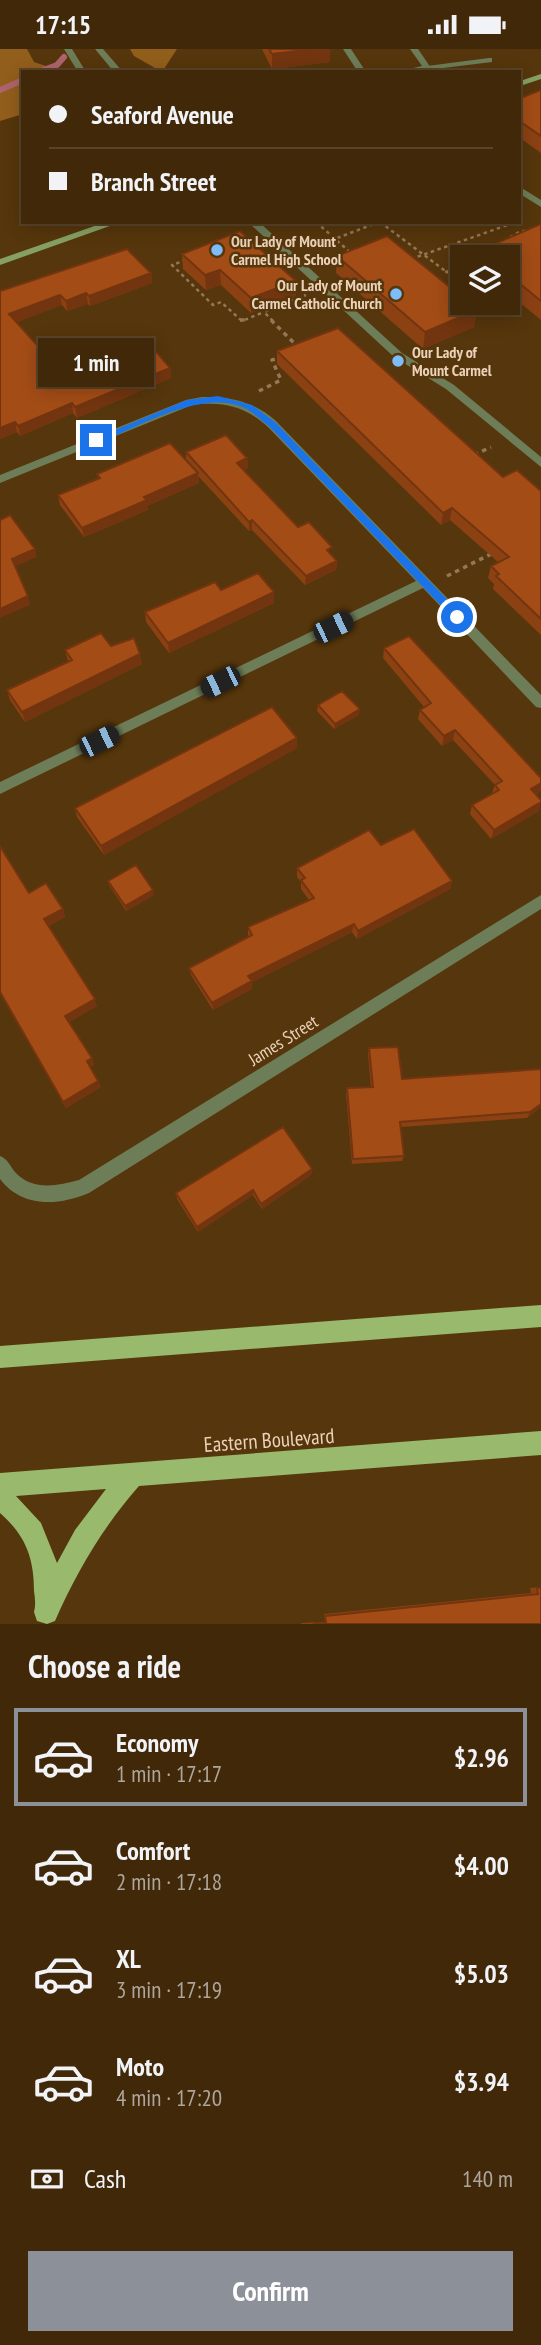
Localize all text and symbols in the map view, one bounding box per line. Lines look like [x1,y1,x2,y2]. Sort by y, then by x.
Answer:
text: 17:15 [35,8,91,41]
text: Seaford Avenue [91,98,234,131]
text: Branch Street [91,165,216,198]
place label: Our Lady of Mount Carmel High School [231,231,342,269]
marker: Our Lady of Mount Carmel High School [209,242,225,258]
map controls [450,245,520,315]
button: layers [450,245,520,315]
place label: Our Lady of Mount Carmel Catholic Church [251,275,382,313]
marker: Our Lady of Mount Carmel Catholic Church [388,286,404,302]
callout: 1 min [38,339,154,387]
place label: Our Lady of Mount Carmel [412,342,492,380]
text: 1 min [73,348,119,377]
marker: Our Lady of Mount Carmel [390,353,406,369]
route end [80,424,112,456]
route start [441,601,473,633]
car [310,608,357,646]
car [197,663,244,701]
car [76,722,123,760]
street label: James Street [243,1010,322,1071]
street label: Eastern Boulevard [203,1422,335,1458]
text: Choose a ride [28,1645,181,1687]
icon: car [32,1726,95,1789]
text: Economy [116,1726,198,1759]
text: $2.96 [454,1741,509,1774]
text: 1 min · 17:17 [116,1759,222,1788]
icon: car [32,1834,95,1897]
text: Comfort [116,1834,190,1867]
text: $4.00 [454,1849,509,1882]
text: 2 min · 17:18 [116,1867,222,1896]
icon: car [32,1942,95,2005]
text: XL [116,1942,141,1975]
text: $5.03 [454,1957,509,1990]
text: 3 min · 17:19 [116,1975,222,2004]
icon: car [32,2050,95,2113]
text: Moto [116,2050,164,2083]
text: $3.94 [454,2065,509,2098]
text: 4 min · 17:20 [116,2083,222,2112]
icon: cash [28,2160,66,2198]
text: Cash [84,2162,126,2195]
text: 140 m [462,2164,513,2193]
button: Confirm [28,2251,513,2331]

